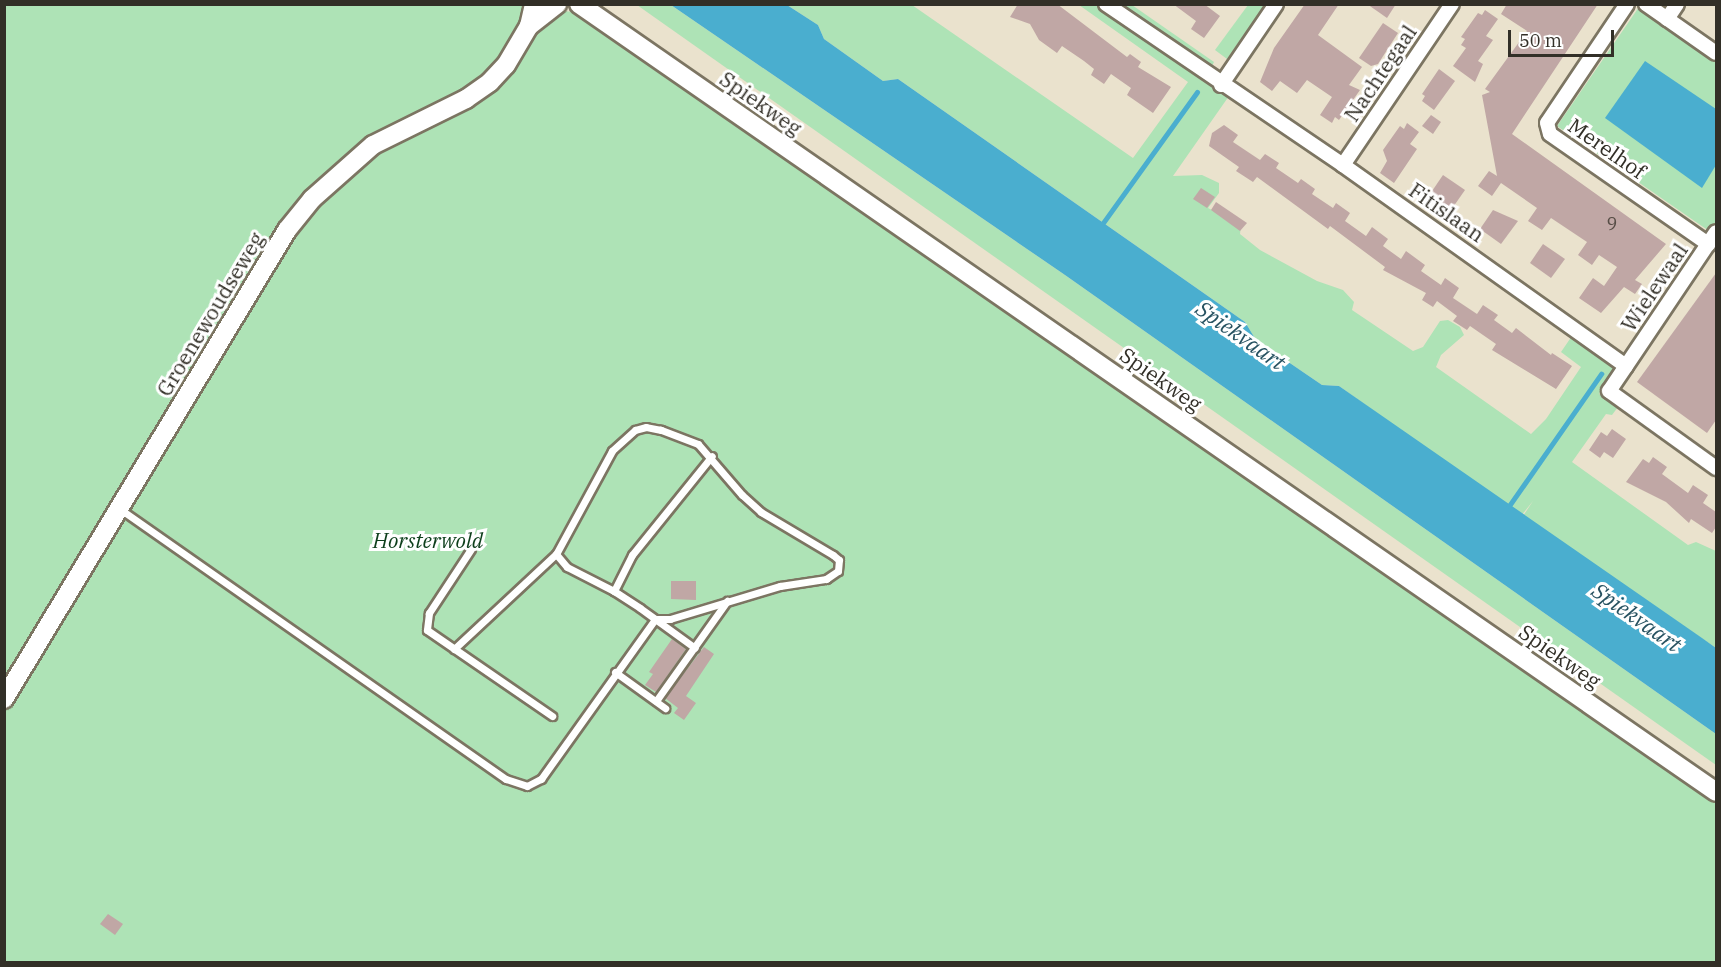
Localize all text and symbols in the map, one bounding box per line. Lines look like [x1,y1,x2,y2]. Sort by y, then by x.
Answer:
scale bar [1511,18,1618,56]
street label: Nachtegaal [1339,20,1421,126]
text: 50 m [1519,29,1562,52]
street label: Spiekweg [715,66,807,140]
street label: Merelhof [1564,112,1650,184]
street label: Fitislaan [1404,177,1490,247]
house number: 9 [1607,213,1617,235]
street label: Groenewoudseweg [151,228,269,400]
street label: Wielewaal [1615,238,1693,336]
water label: Spiekvaart [1191,295,1291,375]
street label: Spiekweg [1115,342,1207,416]
park label: Horsterwold [373,527,483,553]
water label: Spiekvaart [1587,577,1687,657]
street label: Spiekweg [1514,619,1606,693]

